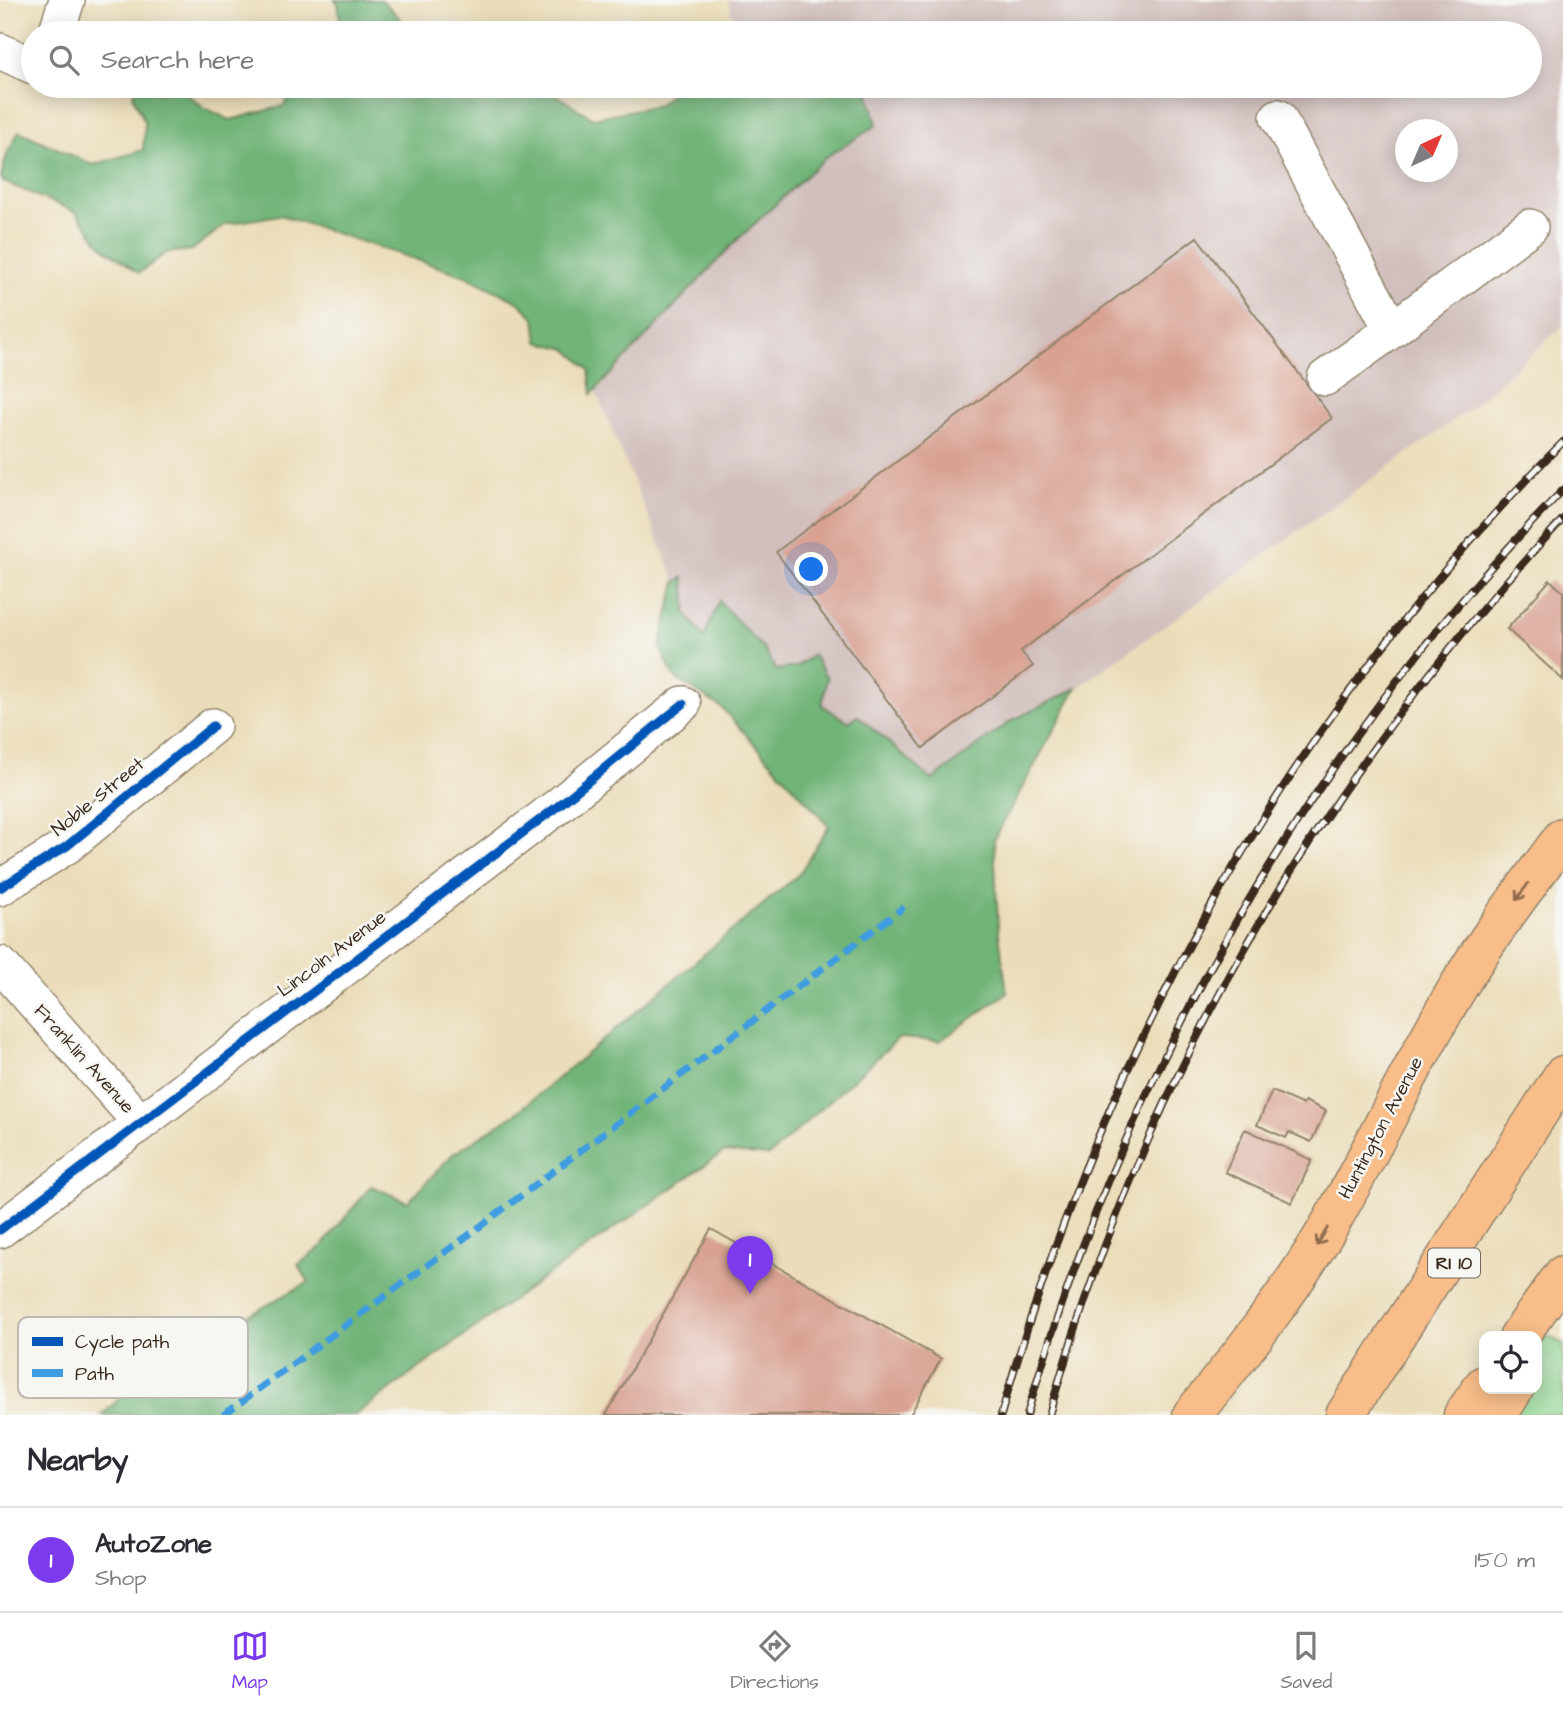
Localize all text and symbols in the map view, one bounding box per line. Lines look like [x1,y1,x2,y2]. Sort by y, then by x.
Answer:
search box [21,21,1542,98]
icon: search [45,41,83,79]
text: Search here [101,42,254,78]
north arrow [1395,119,1458,182]
your location [794,552,828,586]
street label: Noble Street [46,751,151,843]
one-way arrow [1515,882,1529,901]
street label: Lincoln Avenue [272,904,392,1004]
street label: Franklin Avenue [27,998,141,1120]
street label: Huntington Avenue [1332,1052,1431,1204]
one-way arrow [1315,1226,1329,1246]
pin: 1 [727,1236,773,1294]
road number: RI 10 [1428,1248,1480,1278]
legend [18,1317,248,1398]
text: Cycle path [75,1329,170,1357]
map controls [1479,1331,1542,1394]
button: locate [1479,1331,1542,1394]
text: Path [75,1361,114,1388]
text: Nearby [28,1440,128,1482]
text: AutoZone [95,1526,212,1562]
text: 1 [50,1544,52,1576]
text: 150 m [1474,1544,1535,1576]
text: Shop [95,1562,147,1594]
tab: Map [231,1627,269,1696]
tab: Directions [730,1627,819,1696]
tab: Saved [1280,1627,1332,1696]

